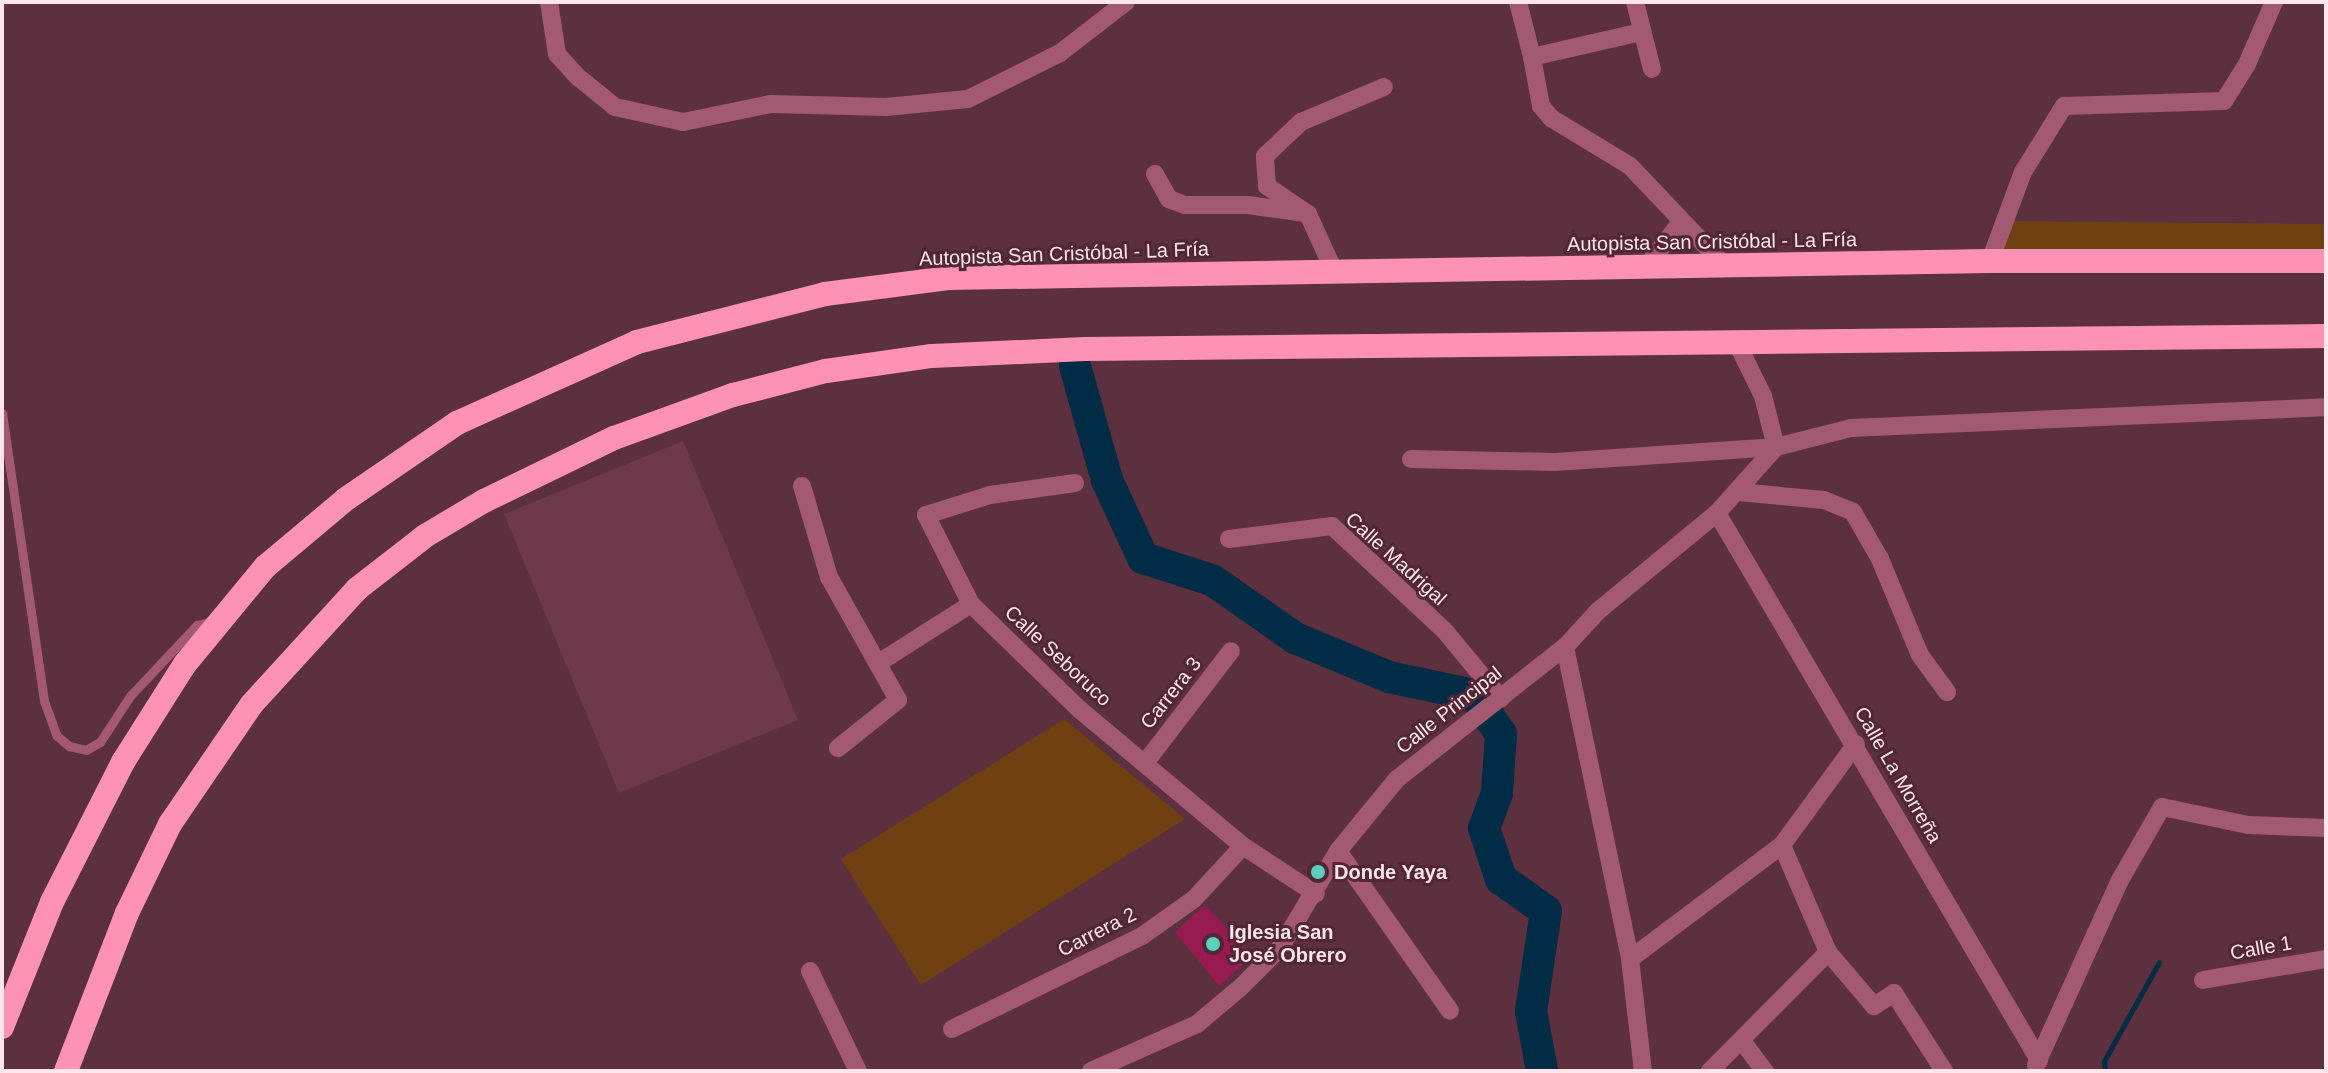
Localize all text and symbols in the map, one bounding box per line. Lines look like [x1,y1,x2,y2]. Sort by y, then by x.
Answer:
street label: Autopista San Cristóbal - La Fría [1567,227,1857,257]
street label: Autopista San Cristóbal - La Fría [919,237,1209,271]
street label: Calle Madrigal [1340,507,1452,611]
street label: Calle Seboruco [1000,601,1116,711]
street label: Carrera 3 [1136,652,1206,734]
street label: Calle Principal [1391,661,1507,759]
street label: Calle La Morreña [1849,703,1947,847]
place label: Donde Yaya [1334,860,1447,884]
marker: Donde Yaya [1309,863,1327,881]
street label: Carrera 2 [1054,902,1140,962]
place label: Iglesia San José Obrero [1229,920,1347,967]
street label: Calle 1 [2228,931,2294,965]
marker: Iglesia San José Obrero [1204,935,1222,953]

